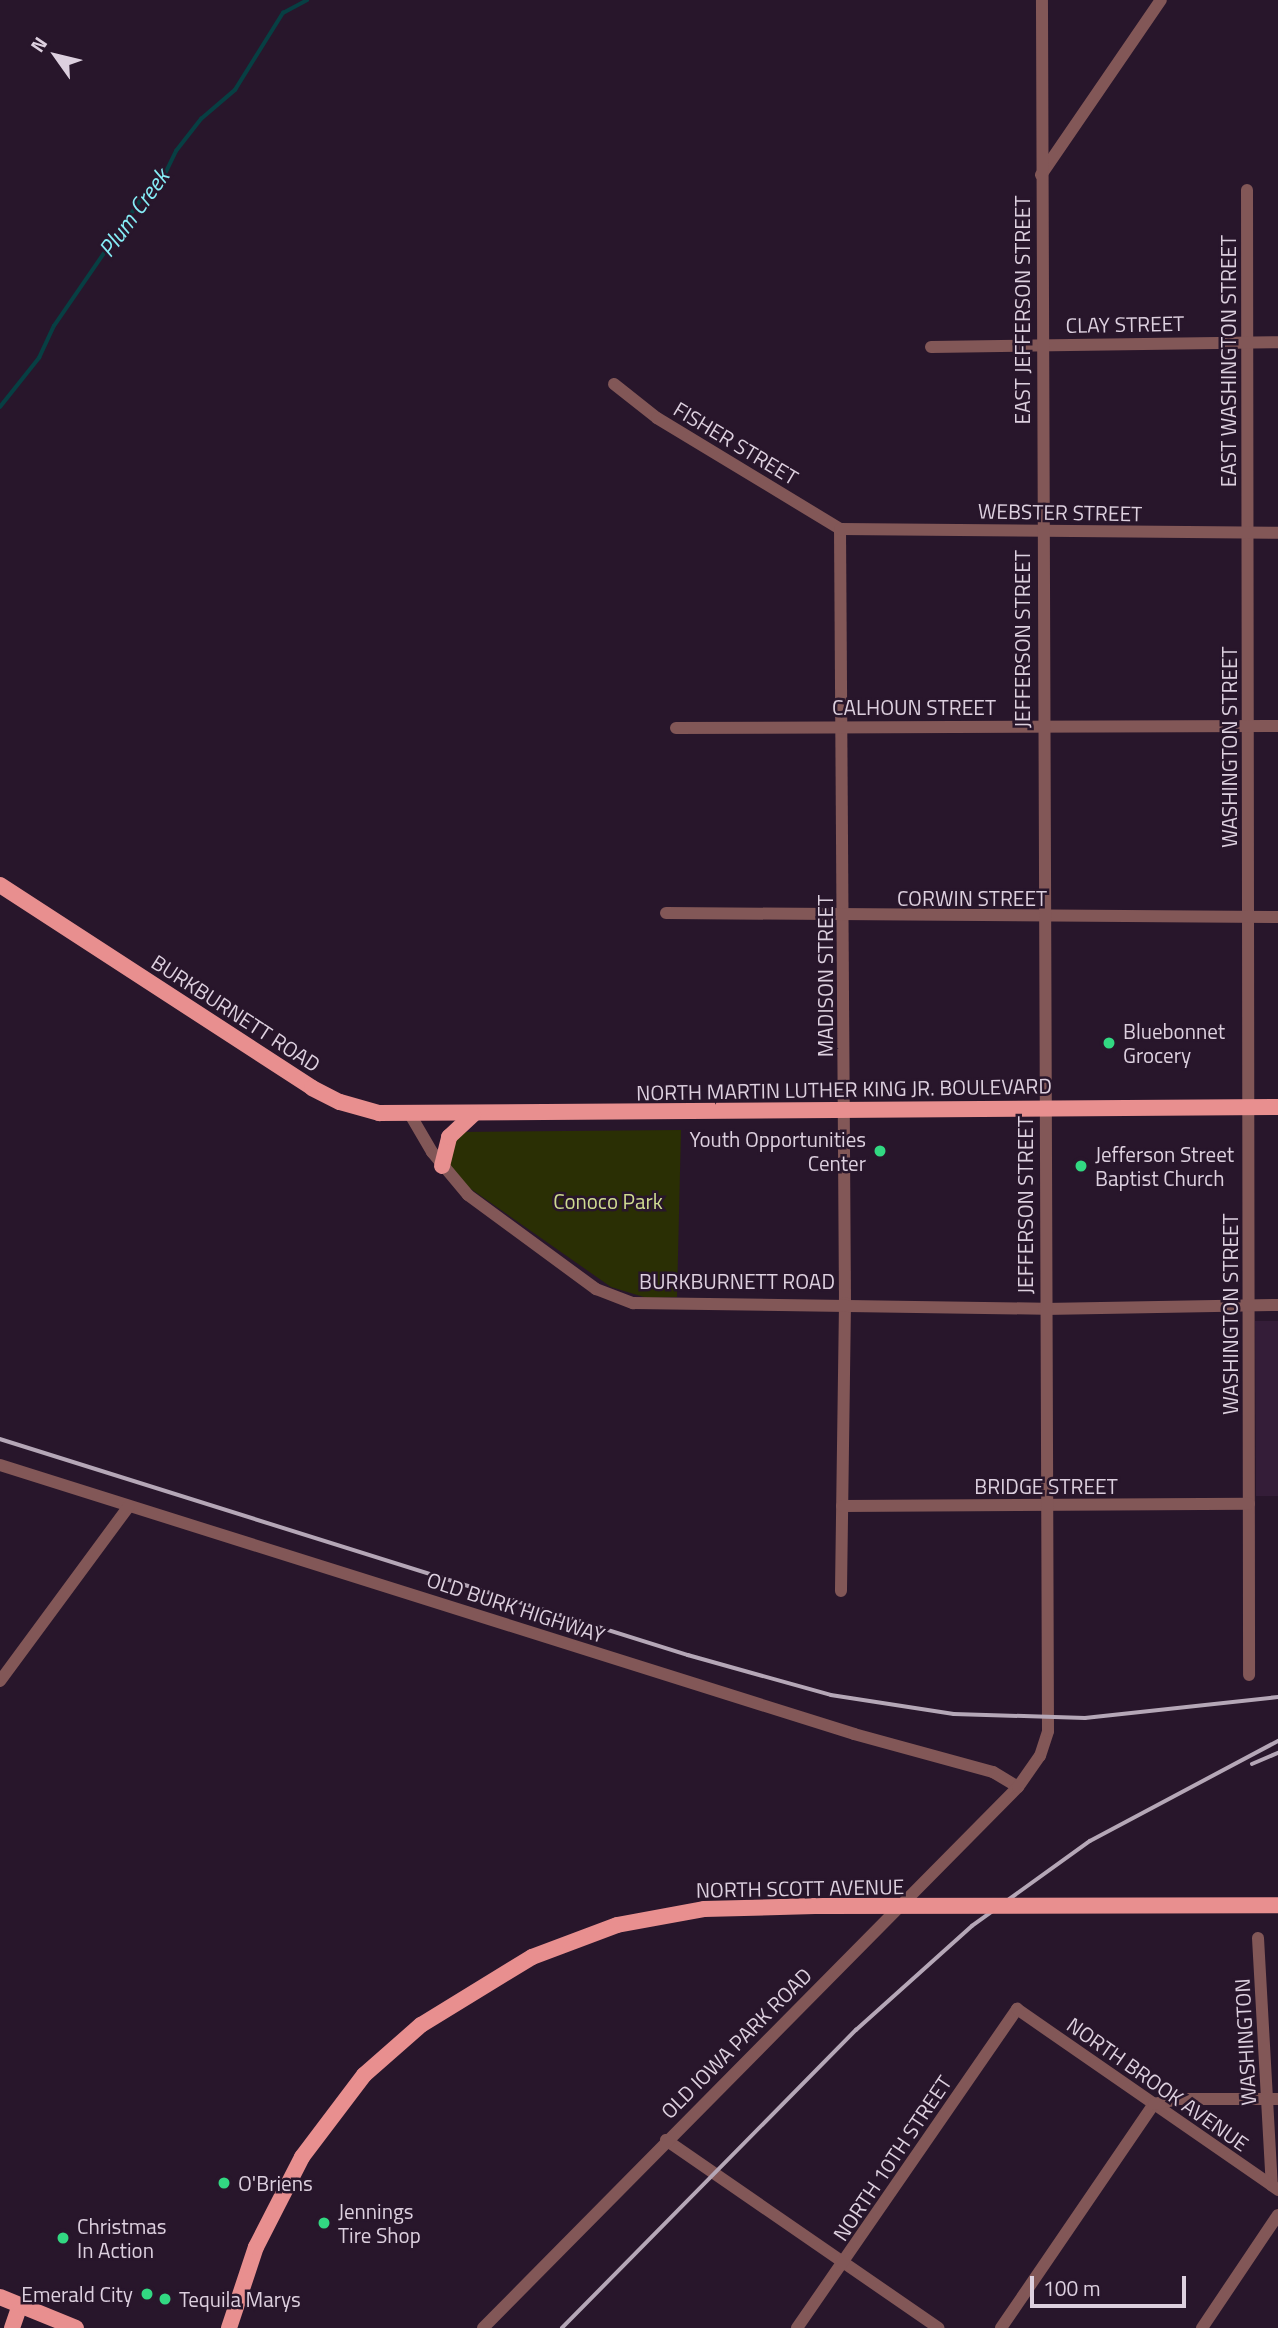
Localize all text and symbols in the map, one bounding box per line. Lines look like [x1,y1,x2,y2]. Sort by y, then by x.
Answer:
north arrow [21,21,91,91]
text: N [22,30,54,58]
water label: Plum Creek [93,164,175,262]
street label: EAST JEFFERSON STREET [1009,195,1035,425]
street label: EAST WASHINGTON STREET [1215,235,1241,487]
street label: CLAY STREET [1066,310,1184,338]
street label: FISHER STREET [669,396,803,490]
street label: WEBSTER STREET [978,498,1142,526]
street label: JEFFERSON STREET [1009,550,1035,728]
street label: WASHINGTON STREET [1216,646,1242,848]
street label: CALHOUN STREET [832,694,996,720]
street label: CORWIN STREET [897,885,1047,911]
street label: MADISON STREET [812,895,838,1057]
street label: BURKBURNETT ROAD [147,949,325,1077]
place label: Bluebonnet Grocery [1123,1018,1225,1068]
marker: Bluebonnet Grocery [1101,1035,1117,1051]
street label: NORTH MARTIN LUTHER KING JR. BOULEVARD [636,1073,1052,1105]
street label: JEFFERSON STREET [1012,1116,1038,1294]
place label: Youth Opportunities Center [690,1126,866,1176]
place label: Jefferson Street Baptist Church [1095,1141,1234,1191]
marker: Youth Opportunities Center [872,1143,888,1159]
marker: Jefferson Street Baptist Church [1073,1158,1089,1174]
park label: Conoco Park [553,1188,663,1214]
street label: WASHINGTON STREET [1217,1213,1243,1415]
street label: BURKBURNETT ROAD [639,1268,835,1294]
street label: BRIDGE STREET [974,1473,1118,1499]
street label: OLD BURK HIGHWAY [424,1566,608,1648]
street label: NORTH SCOTT AVENUE [696,1874,904,1902]
street label: OLD IOWA PARK ROAD [655,1962,817,2124]
street label: WASHINGTON [1229,1978,1261,2106]
street label: NORTH BROOK AVENUE [1062,2012,1254,2156]
street label: NORTH 10TH STREET [827,2071,957,2245]
place label: O'Briens [238,2170,313,2196]
marker: O'Briens [216,2175,232,2191]
place label: Jennings Tire Shop [338,2198,421,2248]
place label: Christmas In Action [77,2213,167,2263]
marker: Jennings Tire Shop [316,2215,332,2231]
marker: Christmas In Action [55,2230,71,2246]
scale bar [1033,2262,1189,2306]
text: 100 m [1043,2272,1100,2304]
place label: Emerald City [21,2281,133,2307]
marker: Emerald City [139,2286,155,2302]
place label: Tequila Marys [179,2286,301,2312]
marker: Tequila Marys [157,2291,173,2307]

